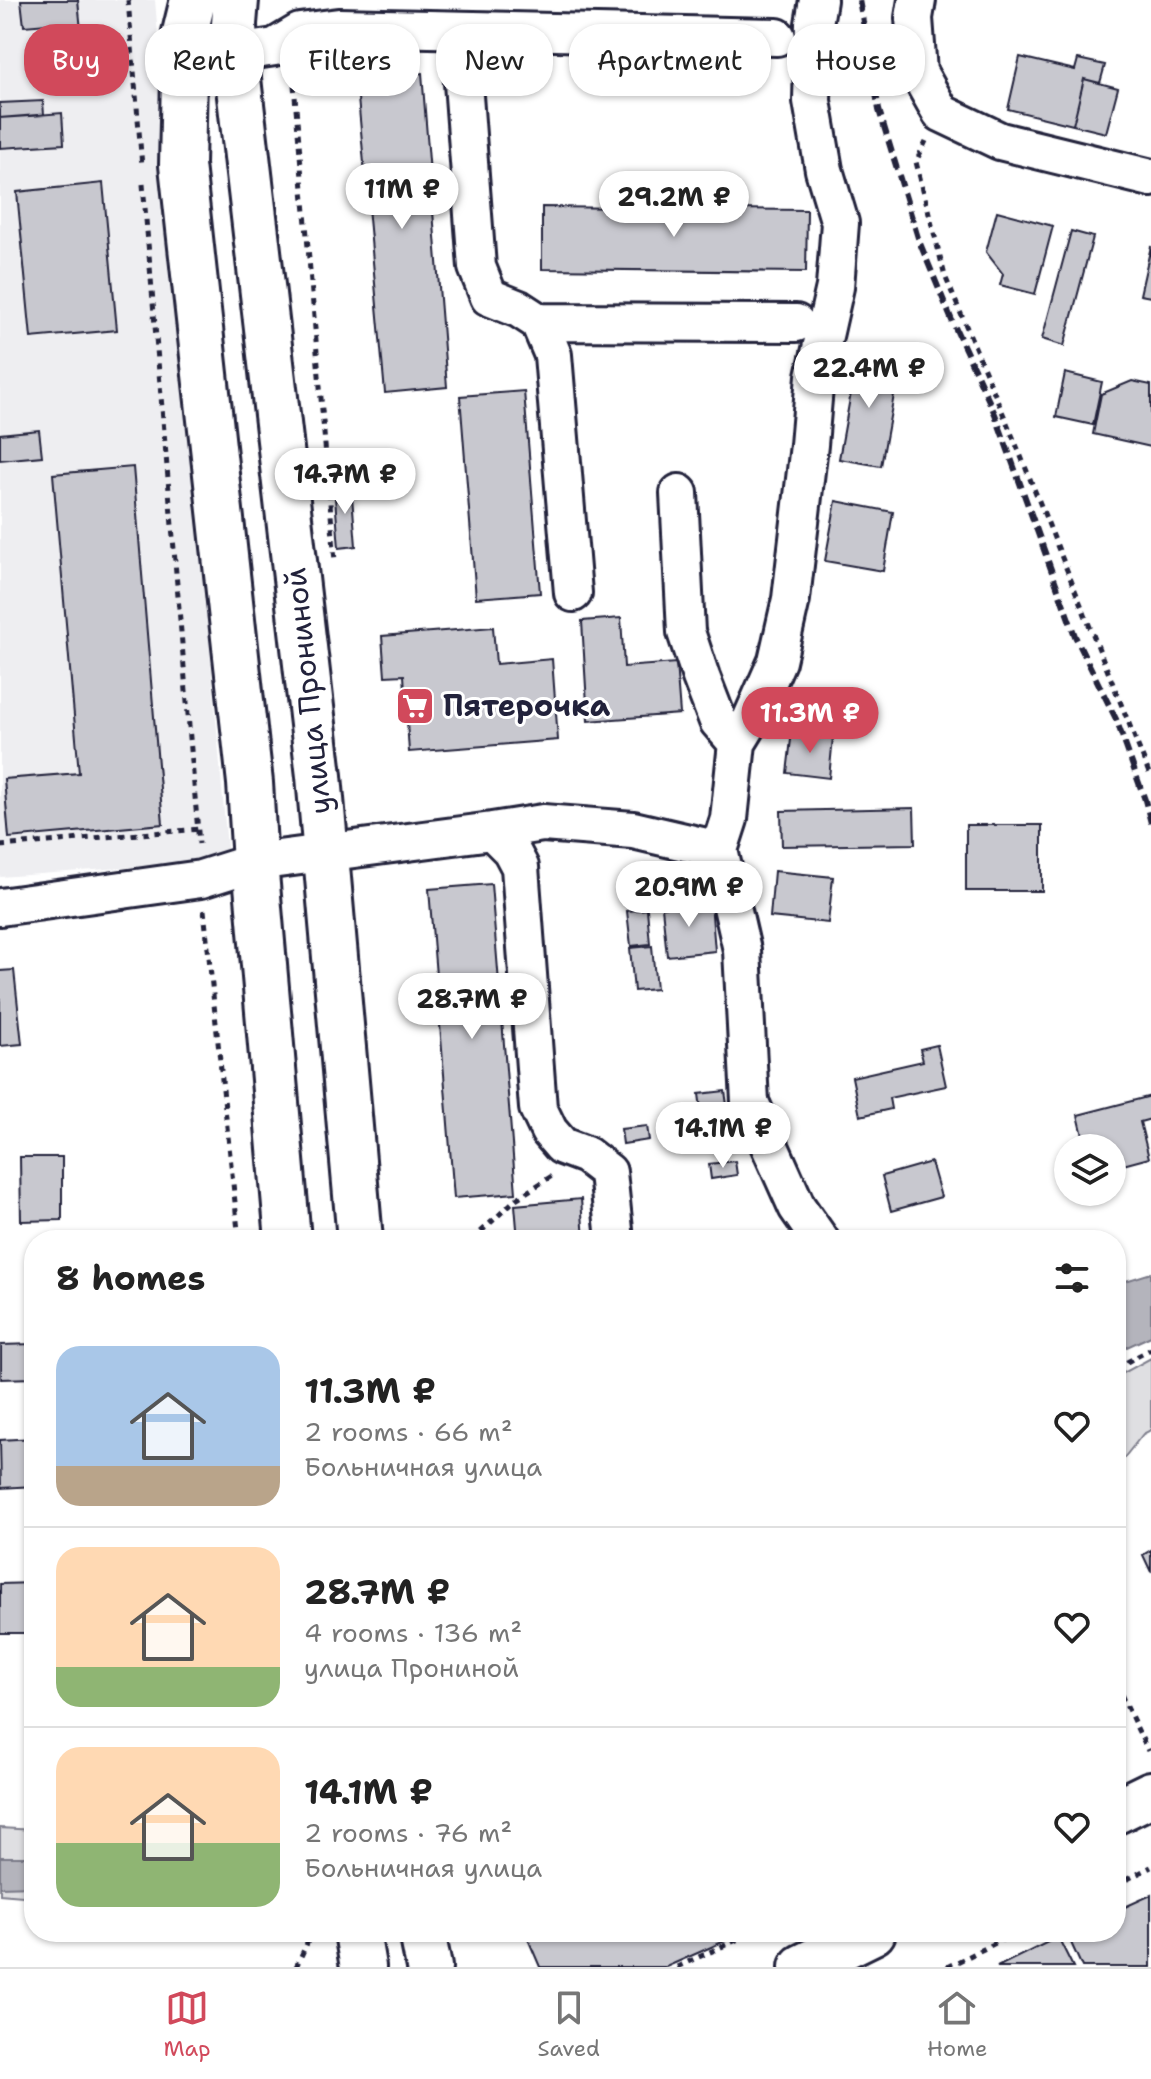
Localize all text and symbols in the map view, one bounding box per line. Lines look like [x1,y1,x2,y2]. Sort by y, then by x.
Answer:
chip: Buy [24,24,129,96]
chip: Rent [145,24,264,96]
chip: Filters [280,24,420,96]
chip: New [436,24,553,96]
chip: Apartment [569,24,771,96]
chip: House [787,24,925,96]
pin: 11M ₽ [346,163,458,231]
text: 11M ₽ [364,171,440,206]
pin: 29.2M ₽ [600,171,748,239]
text: 29.2M ₽ [617,179,731,214]
pin: 22.4M ₽ [795,342,943,410]
text: 22.4M ₽ [812,350,926,385]
pin: 14.7M ₽ [271,448,419,516]
text: 14.7M ₽ [293,456,397,491]
street label: улица Прониной [274,566,341,817]
supermarket icon: Пятерочка [394,685,436,727]
place label: Пятерочка [443,685,611,726]
pin: 11.3M ₽ [736,687,884,755]
text: 11.3M ₽ [760,695,860,730]
pin: 20.9M ₽ [615,861,763,929]
text: 20.9M ₽ [634,869,744,904]
pin: 28.7M ₽ [398,973,546,1041]
text: 28.7M ₽ [416,981,528,1016]
pin: 14.1M ₽ [649,1102,797,1170]
text: 14.1M ₽ [674,1110,772,1145]
map controls [1054,1134,1126,1206]
button: layers [1054,1134,1126,1206]
text: 8 homes [56,1255,205,1301]
icon: filters [1050,1256,1094,1300]
text: 11.3M ₽ [304,1368,436,1414]
icon: home [120,1378,216,1474]
icon: heart [1050,1404,1094,1448]
text: 2 rooms · 66 m² [304,1414,513,1449]
text: Больничная улица [304,1449,542,1484]
text: 28.7M ₽ [304,1569,450,1615]
icon: home [120,1579,216,1675]
icon: heart [1050,1605,1094,1649]
text: 4 rooms · 136 m² [304,1615,522,1650]
text: улица Прониной [304,1650,519,1685]
text: 14.1M ₽ [304,1769,433,1815]
icon: home [120,1779,216,1875]
icon: heart [1050,1805,1094,1849]
text: 2 rooms · 76 m² [304,1815,512,1850]
text: Больничная улица [304,1850,542,1885]
tab: Map [163,1986,211,2063]
tab: Saved [538,1986,600,2063]
tab: Home [927,1986,988,2063]

